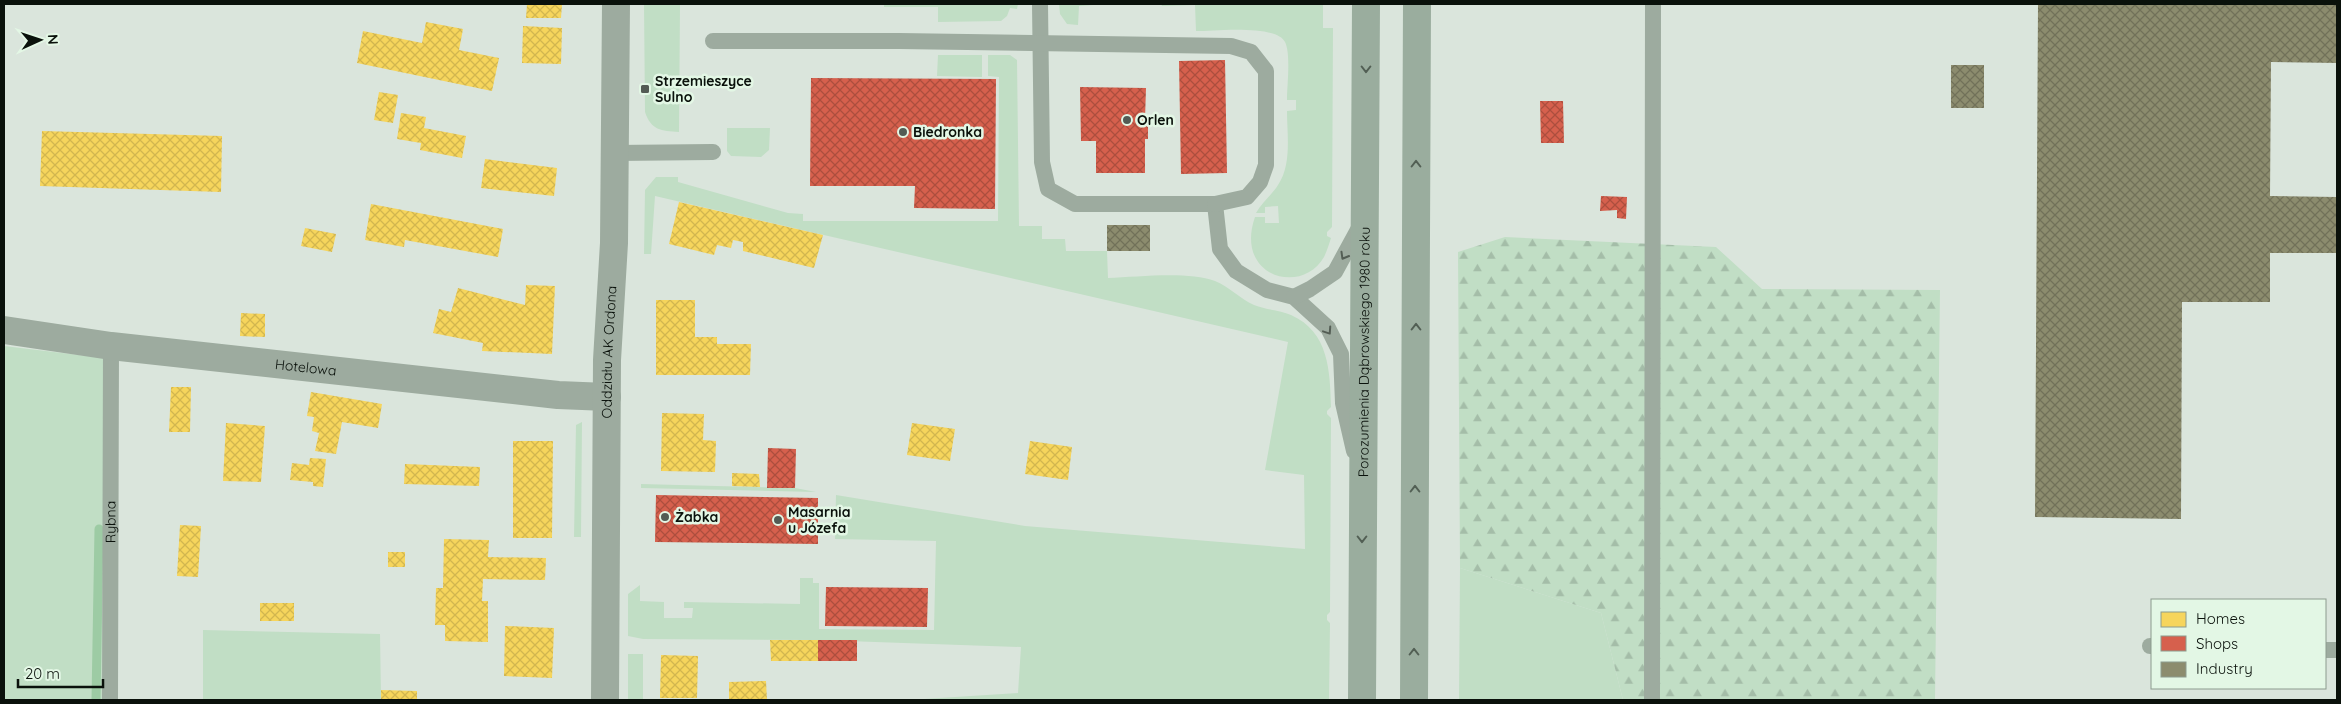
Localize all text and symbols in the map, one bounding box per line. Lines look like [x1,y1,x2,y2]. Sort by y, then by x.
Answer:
north arrow [15,15,65,65]
text: N [44,34,62,45]
one-way arrow [1361,65,1371,73]
place label: Strzemieszyce Sulno [655,72,752,106]
marker: Strzemieszyce Sulno [639,83,651,95]
place label: Orlen [1137,111,1174,129]
marker: Orlen [1121,114,1133,126]
place label: Biedronka [913,123,982,141]
marker: Biedronka [897,126,909,138]
one-way arrow [1411,160,1421,168]
street label: Porozumienia Dąbrowskiego 1980 roku [1354,227,1374,477]
one-way arrow [1341,251,1351,260]
street label: Oddziału AK Ordona [598,285,620,418]
one-way arrow [1411,322,1421,330]
one-way arrow [1322,326,1332,335]
street label: Hotelowa [274,355,337,380]
one-way arrow [1410,485,1420,492]
street label: Rybna [101,501,120,543]
place label: Masarnia u Józefa [788,503,850,537]
place label: Żabka [675,508,718,526]
marker: Żabka [659,511,671,523]
marker: Masarnia u Józefa [772,514,784,526]
one-way arrow [1357,536,1367,543]
legend [2151,599,2326,689]
text: Homes [2196,609,2245,628]
text: Shops [2196,634,2238,653]
one-way arrow [1409,647,1419,655]
scale bar [18,656,102,688]
text: Industry [2196,659,2253,678]
text: 20 m [25,664,60,683]

